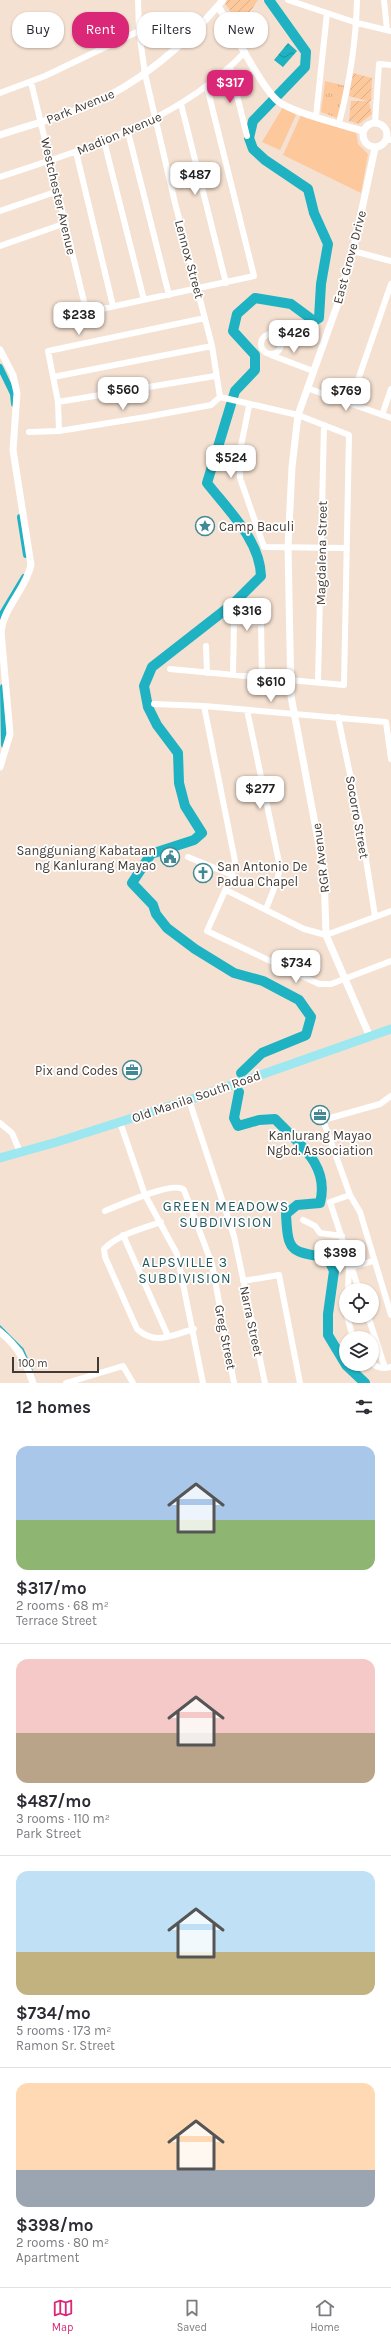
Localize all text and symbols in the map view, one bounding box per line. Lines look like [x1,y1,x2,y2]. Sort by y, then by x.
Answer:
chip: Buy [12,12,64,48]
chip: Rent [72,12,129,48]
chip: Filters [137,12,206,48]
chip: New [214,12,268,48]
pin: $317 [206,70,254,104]
text: $317 [216,75,244,90]
street label: Park Avenue [44,86,117,127]
street label: Madion Avenue [75,109,164,158]
street label: Westchester Avenue [38,136,79,256]
pin: $487 [171,162,219,196]
text: $487 [179,167,211,182]
street label: East Grove Drive [330,208,369,305]
street label: Lennox Street [172,218,207,300]
pin: $238 [55,302,103,336]
text: $238 [62,307,96,322]
pin: $426 [270,320,318,354]
text: $426 [278,325,310,340]
pin: $560 [99,377,147,411]
pin: $769 [322,378,370,412]
text: $560 [107,382,139,397]
text: $769 [330,383,362,398]
pin: $524 [207,445,255,479]
text: $524 [215,450,247,465]
street label: Magdalena Street [313,501,330,605]
place icon: Camp Baculi [194,515,216,537]
place label: Camp Baculi [219,519,294,534]
pin: $316 [223,598,271,632]
text: $316 [232,603,262,618]
pin: $610 [247,669,295,703]
text: $610 [256,674,286,689]
street label: Socorro Street [343,774,372,860]
pin: $277 [236,776,284,810]
text: $277 [245,781,275,796]
street label: RGR Avenue [309,822,332,894]
place label: Sangguniang Kabataan ng Kanlurang Mayao [16,843,156,873]
public building icon: Sangguniang Kabataan ng Kanlurang Mayao [159,846,181,868]
place label: San Antonio De Padua Chapel [217,859,308,889]
church icon: San Antonio De Padua Chapel [192,862,214,884]
pin: $734 [272,950,320,984]
text: $734 [280,955,312,970]
office icon: Pix and Codes [121,1059,143,1081]
place label: Pix and Codes [35,1063,118,1078]
street label: Old Manila South Road [130,1067,263,1126]
office icon: Kanlurang Mayao Ngbd. Association [309,1104,331,1126]
place label: Kanlurang Mayao Ngbd. Association [267,1128,373,1158]
district label: GREEN MEADOWS SUBDIVISION [163,1198,289,1231]
pin: $398 [316,1240,364,1274]
text: $398 [323,1245,357,1260]
district label: ALPSVILLE 3 SUBDIVISION [138,1254,232,1287]
map controls [339,1283,379,1371]
button: locate [339,1283,379,1323]
street label: Narra Street [237,1285,266,1358]
street label: Greg Street [212,1303,239,1371]
button: layers [339,1331,379,1371]
scale bar [12,1355,99,1374]
text: 100 m [18,1357,48,1370]
icon: filters [353,1396,375,1418]
text: 12 homes [16,1397,91,1417]
icon: home [160,1472,232,1544]
text: $317/mo [16,1578,87,1598]
text: 2 rooms · 68 m² [16,1598,109,1613]
text: Terrace Street [16,1613,97,1628]
icon: home [160,1685,232,1757]
text: $487/mo [16,1791,91,1811]
text: 3 rooms · 110 m² [16,1811,110,1826]
text: Park Street [16,1826,81,1841]
icon: home [160,1897,232,1969]
text: $734/mo [16,2003,91,2023]
text: 5 rooms · 173 m² [16,2023,111,2038]
text: Ramon Sr. Street [16,2038,115,2053]
icon: home [160,2109,232,2181]
text: $398/mo [16,2215,93,2235]
text: 2 rooms · 80 m² [16,2235,109,2250]
text: Apartment [16,2250,79,2265]
tab: Map [52,2297,74,2334]
tab: Saved [177,2297,207,2334]
tab: Home [310,2297,339,2334]

